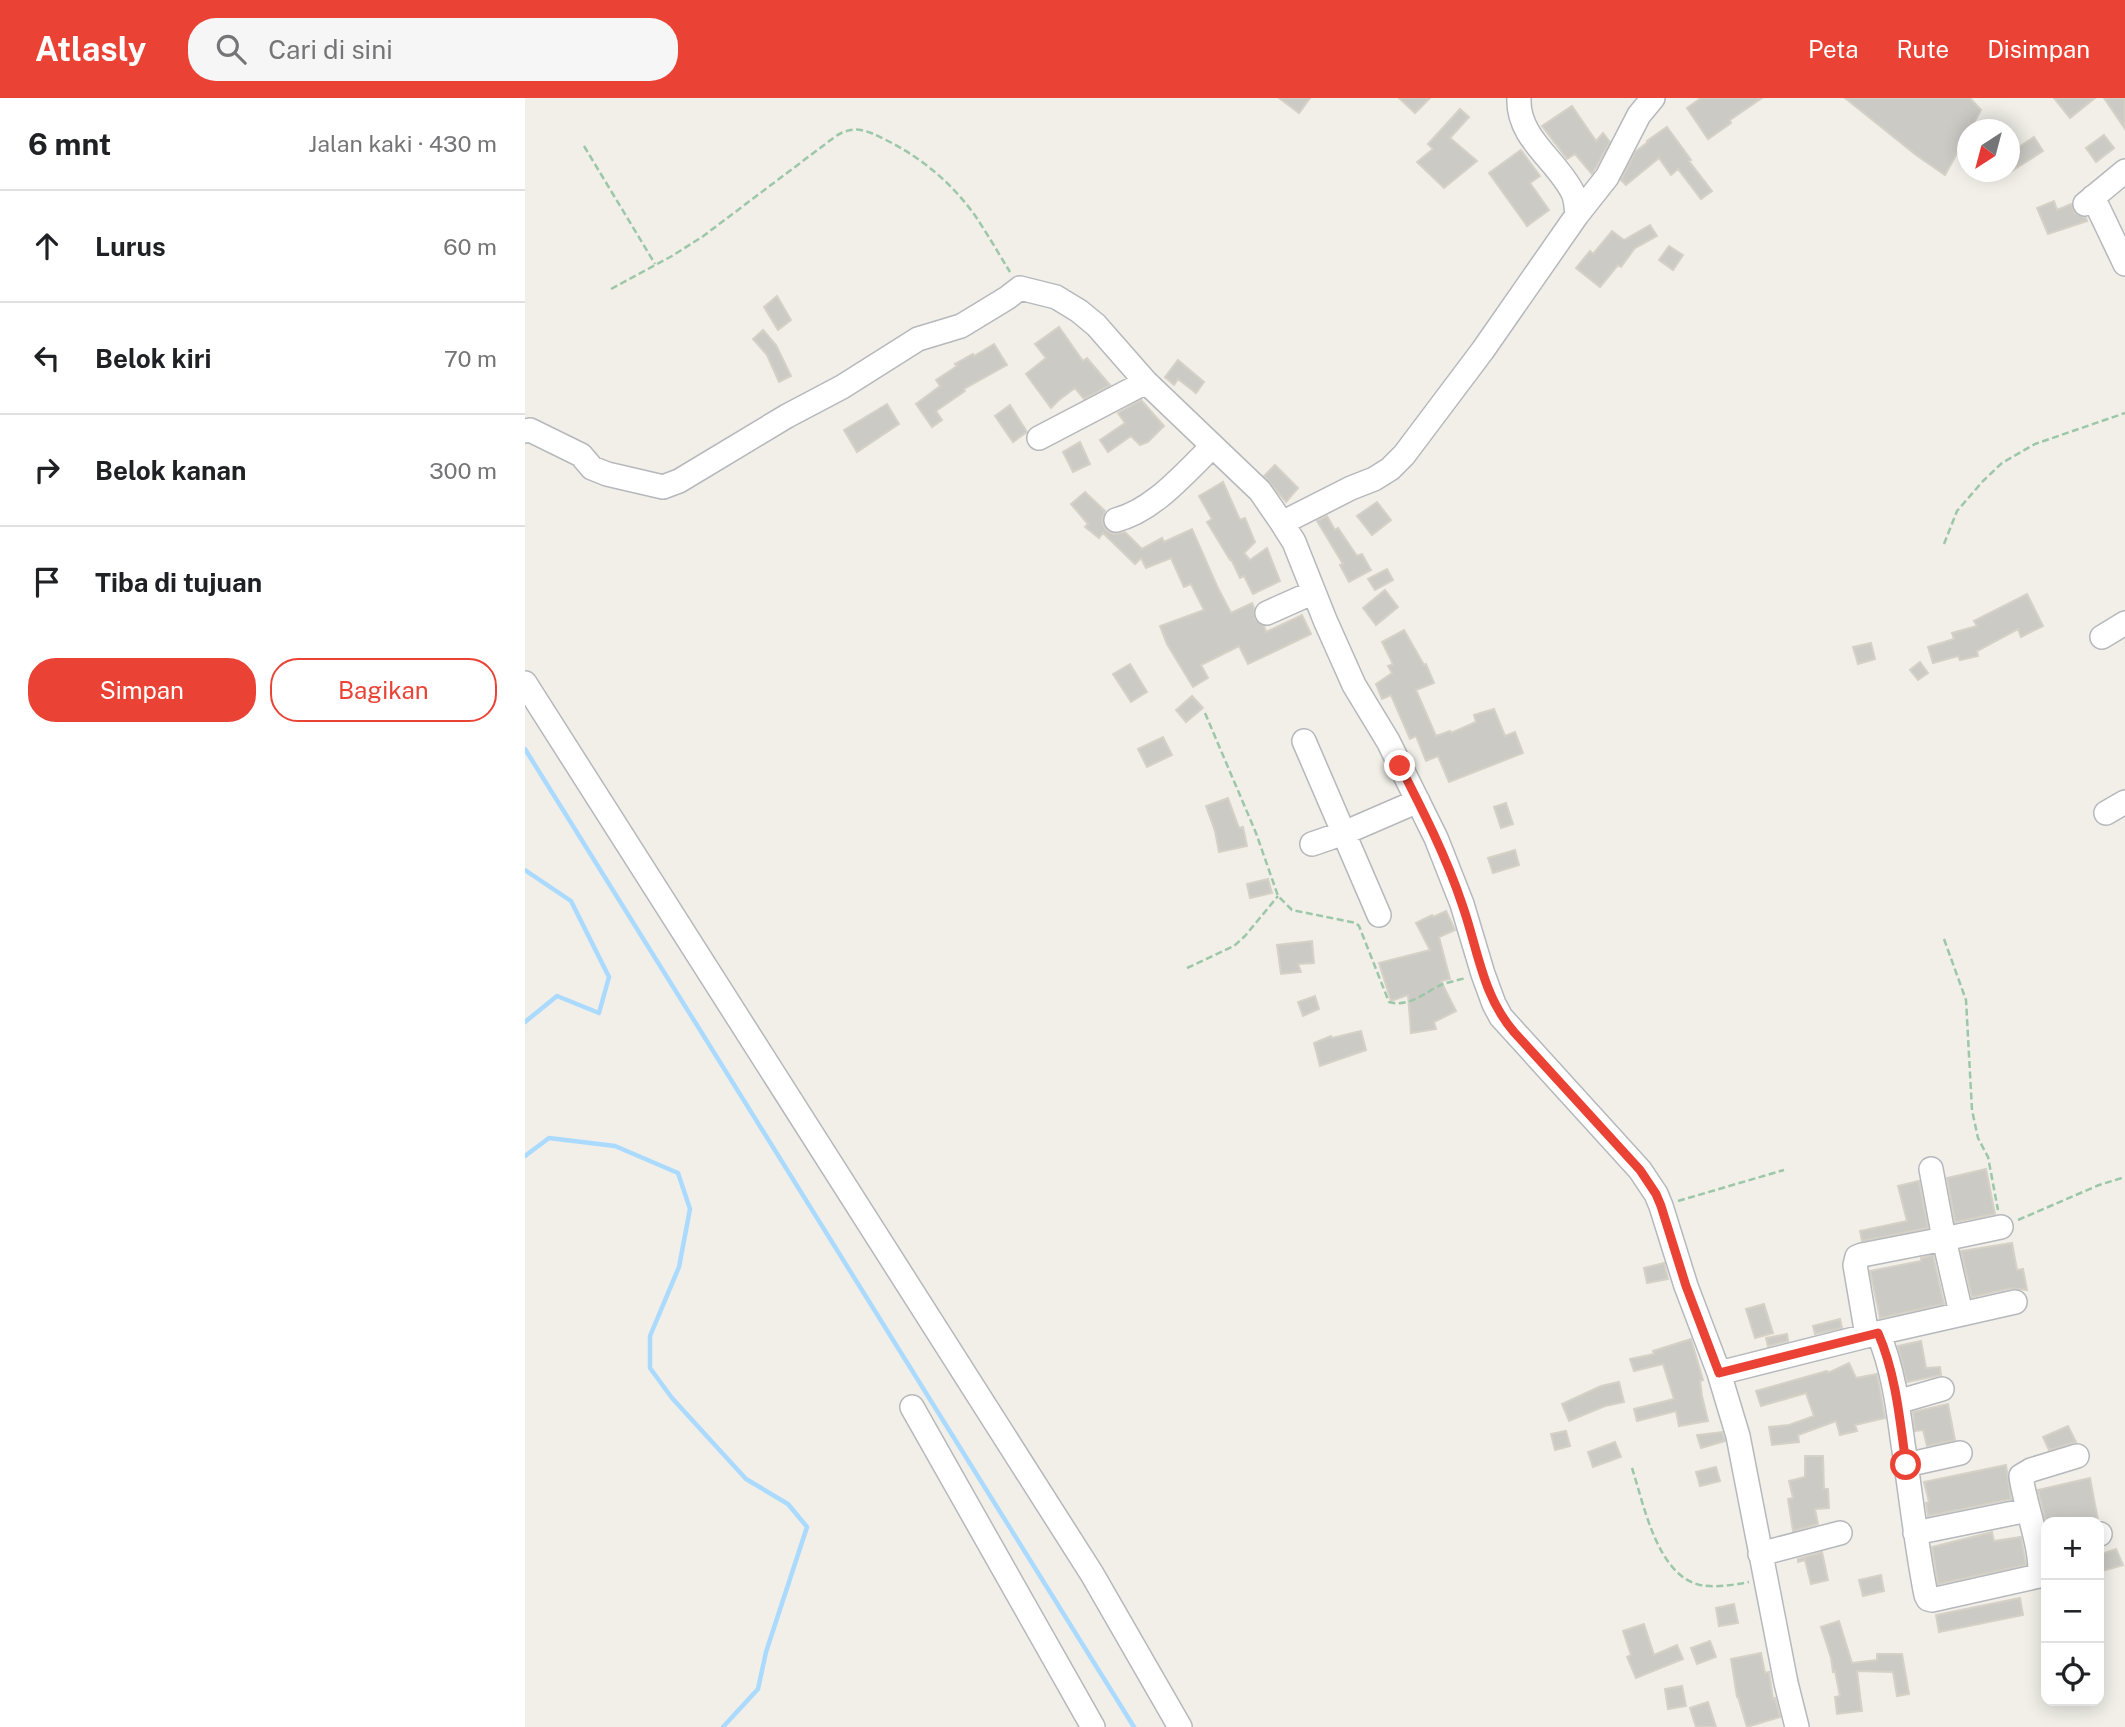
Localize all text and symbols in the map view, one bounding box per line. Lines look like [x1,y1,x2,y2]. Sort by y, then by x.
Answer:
search box [188,18,678,81]
text: Atlasly [35,30,146,68]
icon: search [212,30,250,68]
text: Cari di sini [268,34,393,65]
text: Peta [1808,35,1859,63]
text: Rute [1897,35,1949,63]
text: Disimpan [1987,35,2090,63]
north arrow [1957,119,2020,182]
text: 6 mnt [28,126,111,162]
text: Jalan kaki · 430 m [308,130,497,157]
icon: ahead [28,227,66,265]
text: Lurus [95,231,166,262]
text: 60 m [443,233,497,260]
icon: left [28,339,66,377]
text: Belok kiri [95,343,211,374]
text: 70 m [444,345,497,372]
icon: right [28,451,66,489]
text: Belok kanan [95,455,246,486]
text: 300 m [429,457,497,484]
icon: arrive [28,563,66,601]
text: Tiba di tujuan [95,567,262,598]
button: Simpan [28,658,256,722]
button: Bagikan [270,658,497,722]
route end [1384,750,1415,781]
route start [1890,1449,1921,1480]
map controls [2041,1517,2104,1706]
button: + [2041,1517,2104,1580]
button: − [2041,1580,2104,1643]
button: locate [2041,1643,2104,1706]

